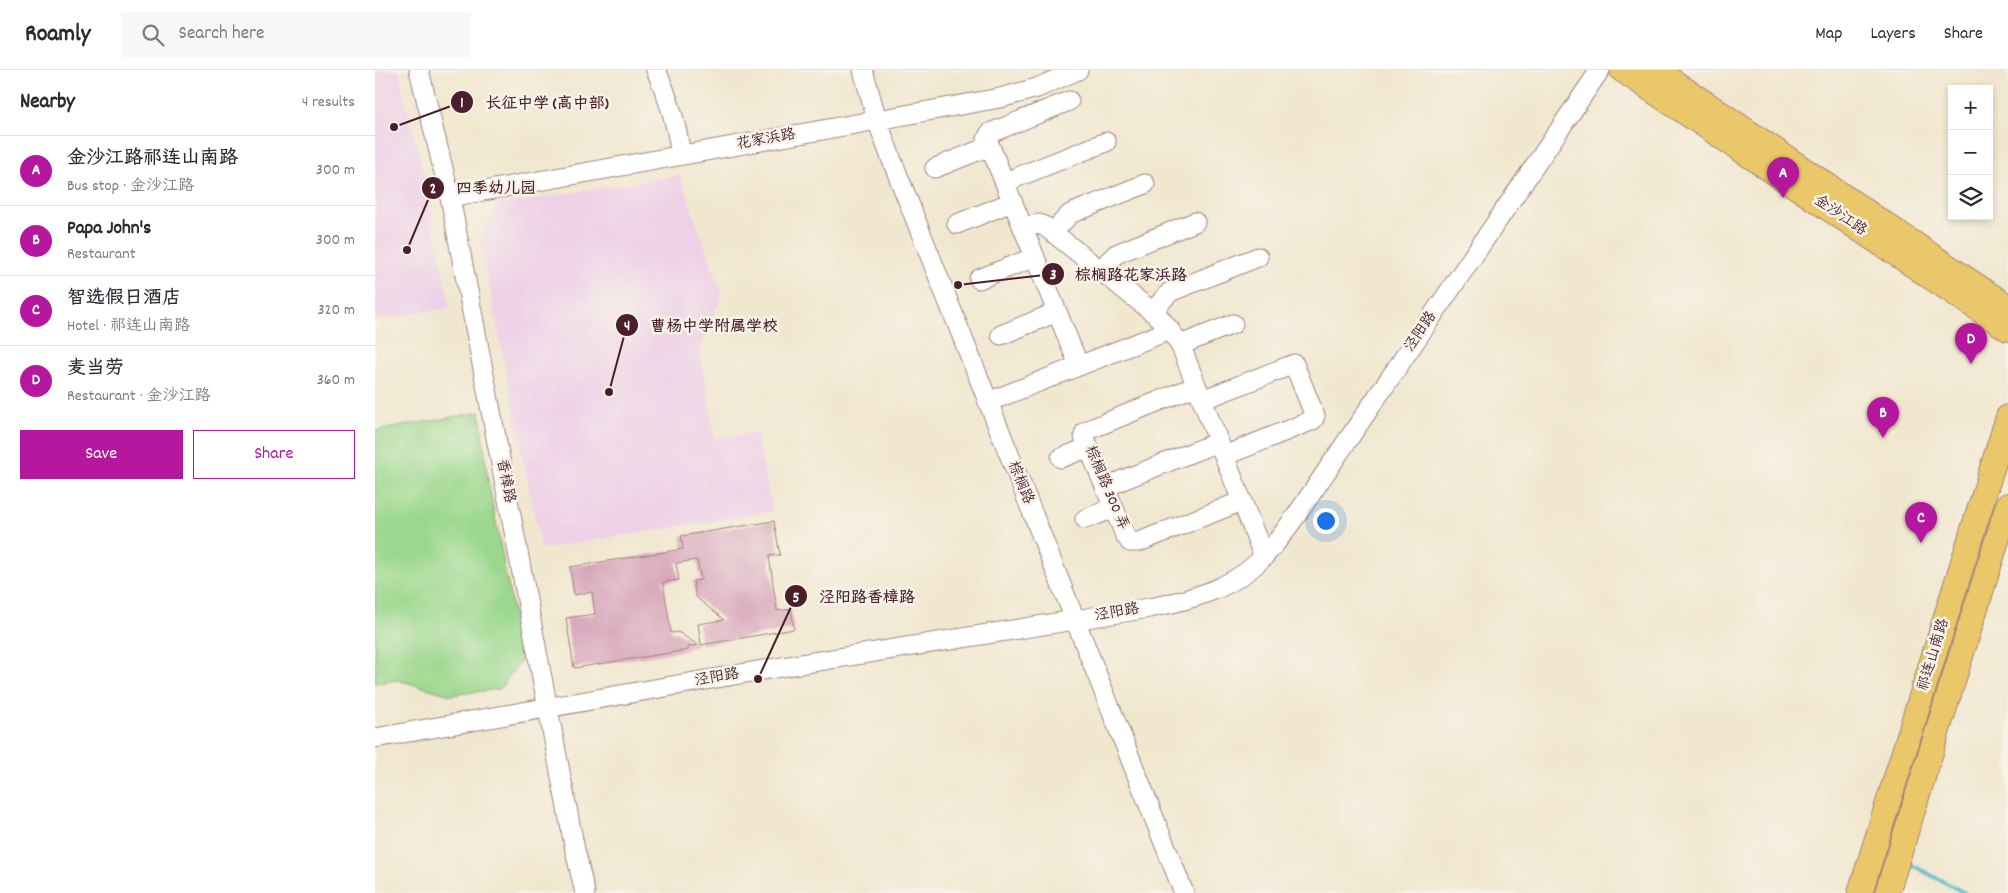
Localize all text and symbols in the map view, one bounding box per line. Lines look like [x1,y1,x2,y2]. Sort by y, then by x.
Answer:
search box [121,12,471,57]
text: Roamly [25,18,91,52]
icon: search [139,21,167,49]
text: Search here [179,21,264,48]
text: Map [1815,22,1842,47]
text: Layers [1870,22,1916,47]
text: Share [1944,22,1983,47]
map controls [1948,85,1993,220]
button: + [1948,85,1993,130]
callout: 长征中学 (高中部) [450,87,618,118]
text: Nearby [20,88,75,118]
text: 4 results [302,91,355,114]
text: 1 [460,93,464,115]
text: 长征中学 (高中部) [485,93,609,116]
street label: 花家浜路 [735,124,797,156]
button: − [1948,130,1993,175]
text: 金沙江路祁连山南路 [67,146,238,173]
pin: A [1767,157,1799,198]
text: A [32,159,40,182]
text: 300 m [316,159,355,182]
callout: 四季幼儿园 [421,172,546,203]
text: Bus stop · 金沙江路 [67,175,194,198]
button: layers [1948,175,1993,220]
text: 四季幼儿园 [456,178,536,201]
text: 2 [430,179,436,201]
street label: 金沙江路 [1809,190,1871,242]
text: Papa John's [67,216,151,243]
text: B [32,229,40,252]
text: 300 m [316,229,355,252]
text: Restaurant [67,243,136,266]
callout: 棕榈路花家浜路 [1040,259,1197,290]
text: 3 [1050,265,1057,287]
text: 棕榈路花家浜路 [1075,265,1187,288]
text: 智选假日酒店 [67,286,181,313]
text: C [32,299,40,322]
text: 320 m [318,299,355,322]
street label: 泾阳路 [1399,307,1443,357]
callout: 曹杨中学附属学校 [615,309,788,340]
text: Hotel · 祁连山南路 [67,315,190,338]
text: 4 [624,316,630,338]
text: 曹杨中学附属学校 [650,316,778,339]
pin: D [1955,323,1987,364]
text: 麦当劳 [67,356,124,383]
text: D [32,369,40,392]
text: 360 m [317,369,355,392]
text: Restaurant · 金沙江路 [67,385,211,408]
pin: B [1867,397,1899,438]
button: Save [20,430,183,479]
button: Share [193,430,355,479]
street label: 棕榈路 300 弄 [1078,442,1134,534]
street label: 香樟路 [490,457,520,505]
street label: 棕榈路 [1001,458,1039,508]
pin: C [1905,502,1937,543]
your location [1313,508,1339,534]
callout: 泾阳路香樟路 [784,581,925,612]
text: 泾阳路香樟路 [819,587,915,610]
text: 5 [793,588,800,610]
street label: 泾阳路 [1093,598,1141,628]
street label: 祁连山南路 [1913,616,1955,694]
street label: 泾阳路 [693,663,741,693]

